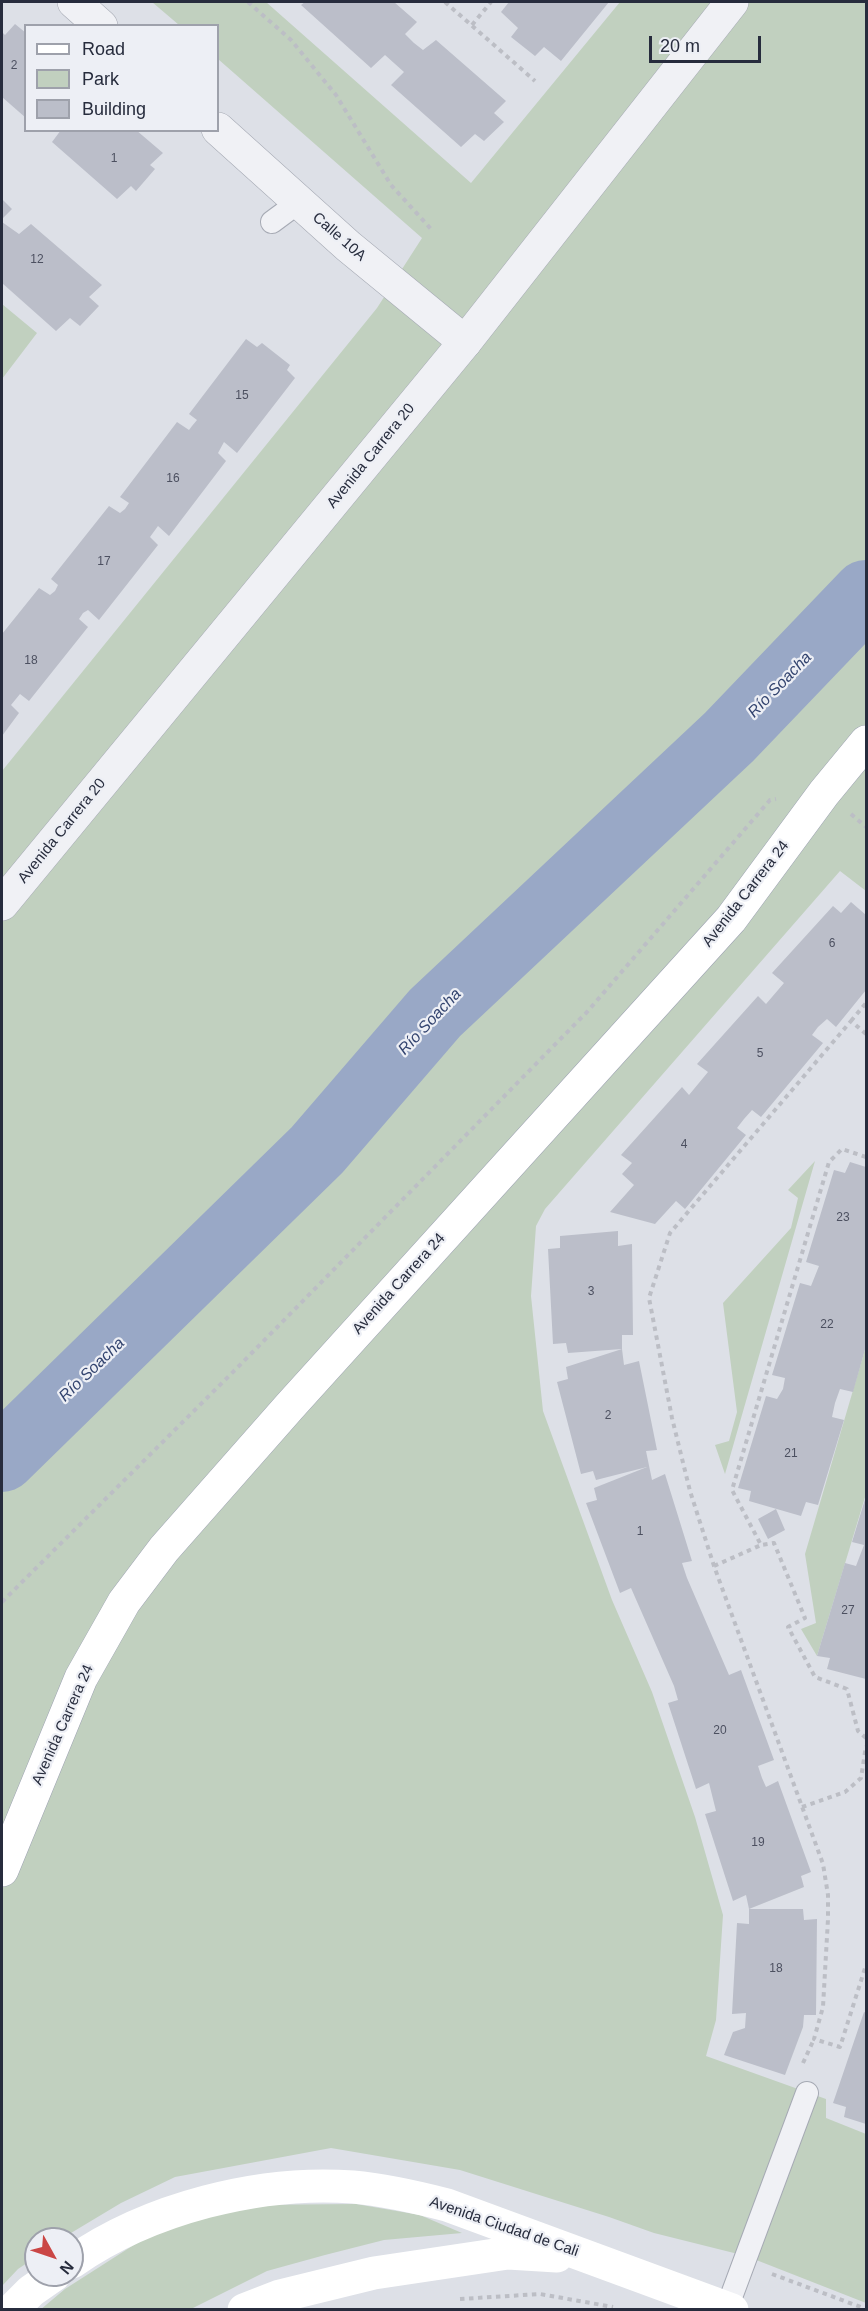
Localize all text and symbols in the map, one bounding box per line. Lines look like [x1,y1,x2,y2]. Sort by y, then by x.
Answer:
legend [24,24,219,132]
scale bar [652,24,764,62]
text: 20 m [660,36,700,56]
text: Road [82,39,125,59]
house number: 2 [11,59,17,73]
text: Park [82,69,119,89]
text: Building [82,99,146,119]
house number: 1 [111,152,117,166]
street label: Calle 10A [309,209,369,265]
house number: 12 [30,253,44,267]
house number: 15 [235,389,249,403]
street label: Avenida Carrera 20 [323,400,419,512]
house number: 16 [166,472,180,486]
house number: 17 [97,555,111,569]
water label: Río Soacha [744,648,816,722]
house number: 18 [24,654,38,668]
street label: Avenida Carrera 20 [14,775,110,887]
street label: Avenida Carrera 24 [699,837,793,951]
house number: 6 [829,937,835,951]
water label: Río Soacha [394,985,466,1059]
house number: 5 [757,1047,763,1061]
house number: 4 [681,1138,687,1152]
house number: 23 [836,1211,850,1225]
street label: Avenida Carrera 24 [349,1230,449,1338]
house number: 3 [588,1285,594,1299]
house number: 22 [820,1318,834,1332]
water label: Río Soacha [55,1334,129,1406]
house number: 2 [605,1409,611,1423]
house number: 21 [784,1447,798,1461]
house number: 1 [637,1525,643,1539]
house number: 27 [841,1604,855,1618]
street label: Avenida Carrera 24 [28,1662,98,1788]
house number: 20 [713,1724,727,1738]
house number: 19 [751,1836,765,1850]
house number: 18 [769,1962,783,1976]
street label: Avenida Ciudad de Cali [427,2193,581,2261]
north arrow [24,2227,84,2287]
text: N [56,2258,77,2277]

